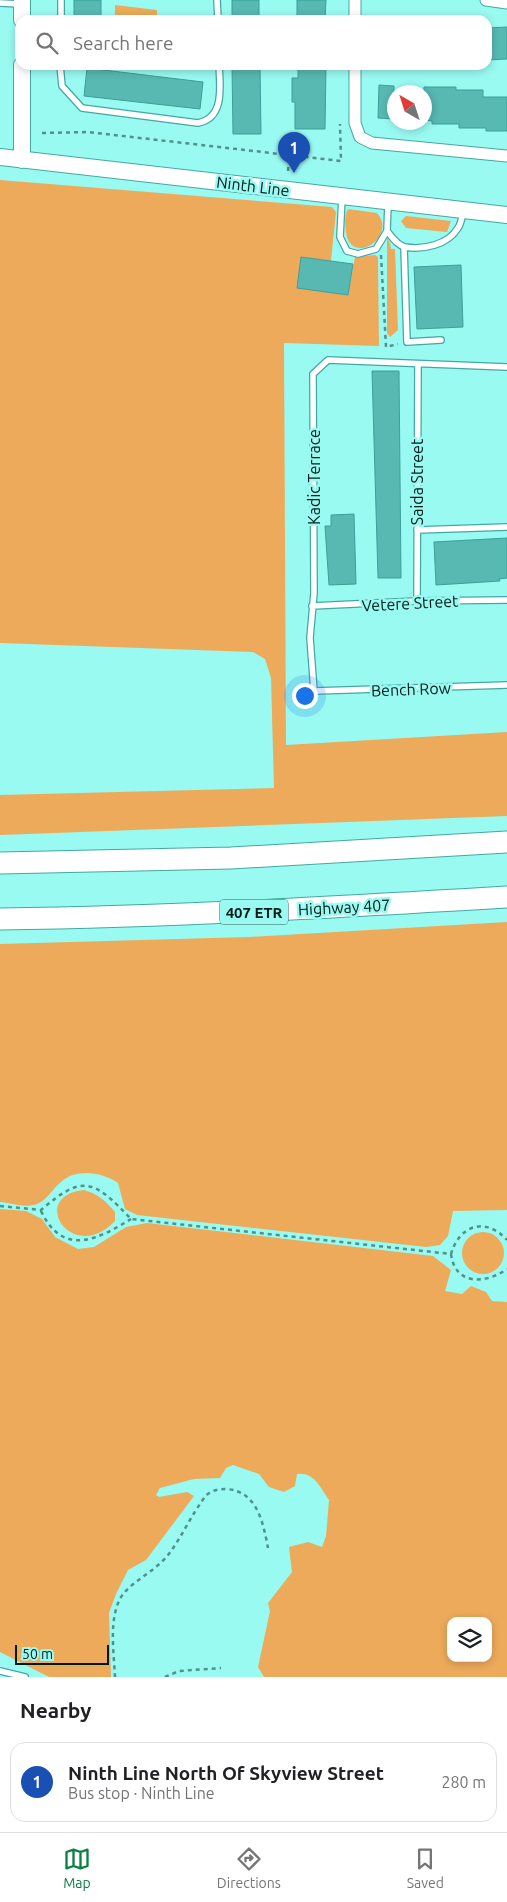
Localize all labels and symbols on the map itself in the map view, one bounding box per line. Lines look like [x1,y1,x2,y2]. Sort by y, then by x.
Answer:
north arrow [387,85,432,130]
pin: 1 [278,132,310,173]
street label: Ninth Line [215,173,291,199]
street label: Kadic Terrace [305,429,323,525]
street label: Saida Street [408,438,426,525]
street label: Vetere Street [361,591,459,615]
street label: Bench Row [371,679,452,699]
your location [292,683,318,709]
street label: Highway 407 [297,896,391,918]
road number: 407 ETR [220,900,288,924]
scale bar [15,1642,109,1665]

